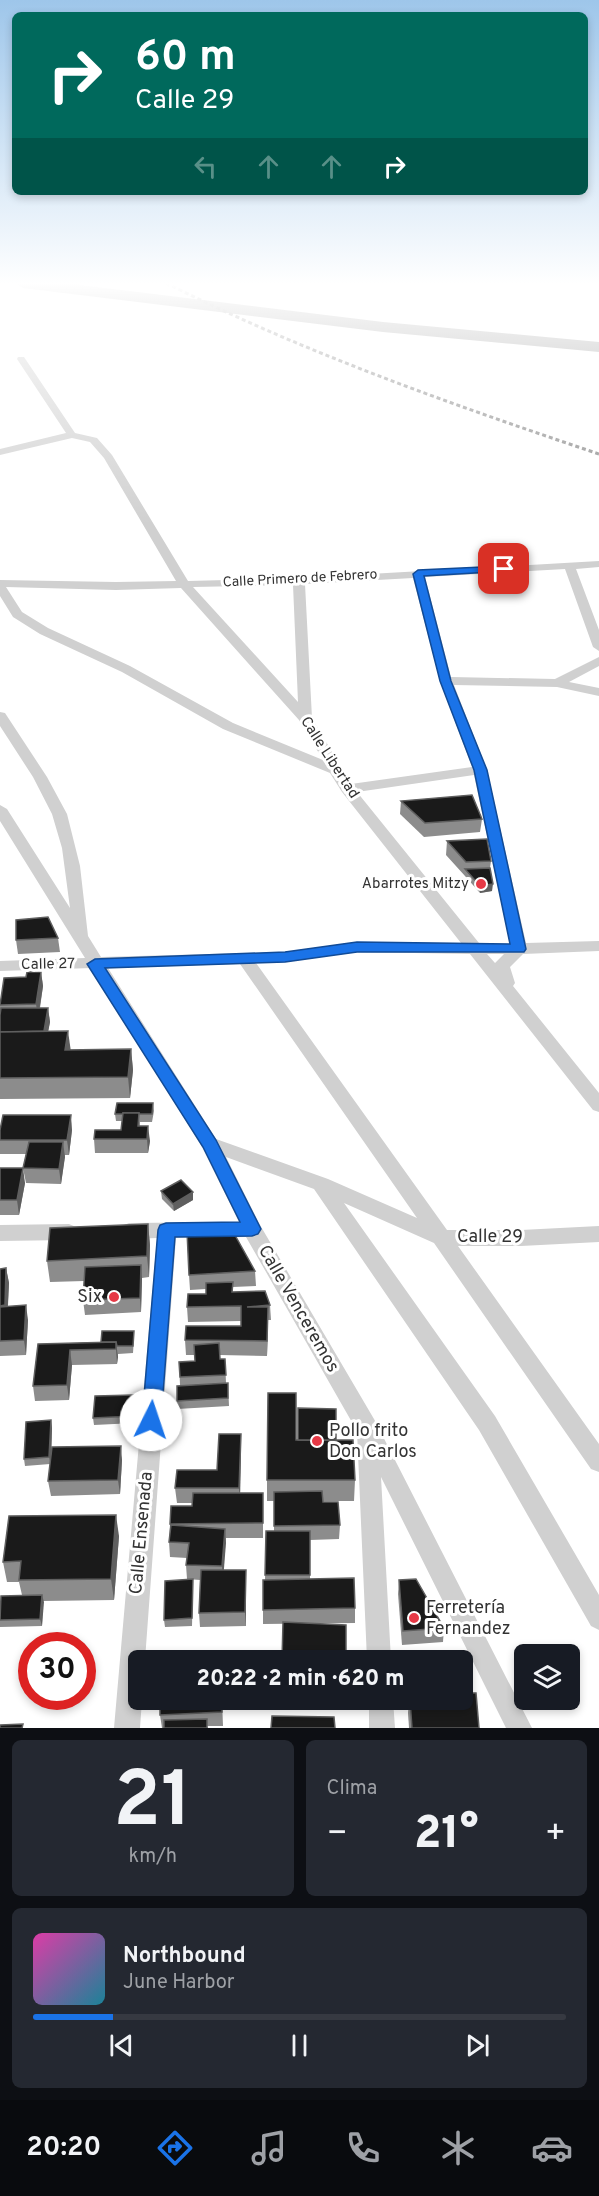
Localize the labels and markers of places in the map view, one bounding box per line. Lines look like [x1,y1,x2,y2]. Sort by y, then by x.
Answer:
pin [478,543,529,594]
place label: Abarrotes Mitzy [362,875,469,894]
marker: Abarrotes Mitzy [474,877,488,891]
place label: Six [77,1286,102,1309]
marker: Six [107,1290,121,1304]
place label: Pollo frito Don Carlos [329,1420,417,1464]
marker: Pollo frito Don Carlos [310,1434,324,1448]
place label: Ferretería Fernandez [426,1597,511,1641]
marker: Ferretería Fernandez [407,1611,421,1625]

